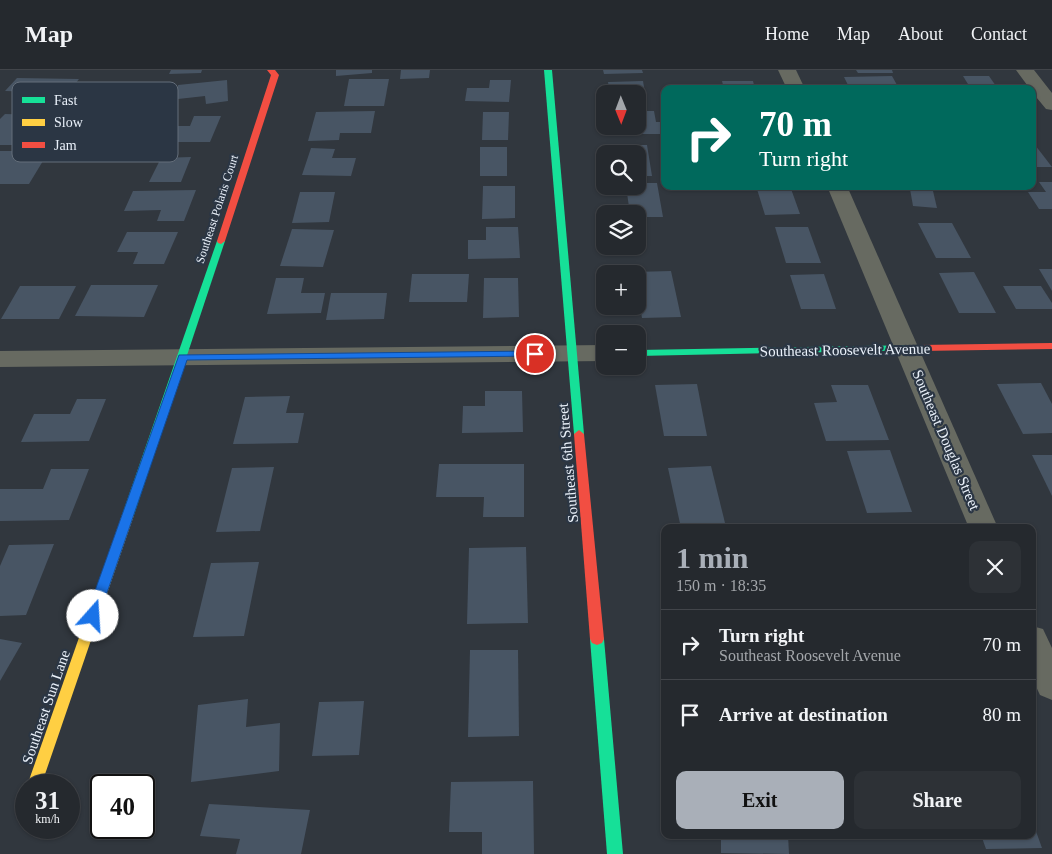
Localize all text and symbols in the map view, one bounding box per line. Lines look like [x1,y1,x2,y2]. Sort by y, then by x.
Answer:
text: Map [25,21,73,47]
text: Home [765,24,809,44]
text: Map [837,24,870,44]
text: About [898,24,943,44]
text: Contact [971,24,1027,44]
legend [12,82,178,162]
north arrow [596,85,646,135]
map controls [596,85,646,375]
text: Fast [54,93,77,108]
icon: right [676,105,741,170]
text: 70 m [759,105,832,144]
text: Slow [54,115,84,130]
text: Jam [54,138,77,153]
button: search [596,145,646,195]
text: Turn right [759,146,848,171]
street label: Southeast Polaris Court [193,152,241,265]
button: layers [596,205,646,255]
button: + [596,265,646,315]
button: − [596,325,646,375]
pin [514,333,556,375]
icon: arrive [521,340,549,368]
street label: Southeast Roosevelt Avenue [760,341,931,359]
street label: Southeast Douglas Street [909,367,983,513]
street label: Southeast 6th Street [555,402,581,523]
text: 1 min [676,541,749,574]
button: close [969,541,1021,593]
text: 150 m · 18:35 [676,577,766,594]
position arrow [66,589,118,641]
text: Turn right [719,625,804,646]
icon: right [676,631,704,659]
text: 70 m [982,634,1021,655]
text: Southeast Roosevelt Avenue [719,647,901,664]
street label: Southeast Sun Lane [19,648,73,766]
icon: arrive [676,701,704,729]
text: Arrive at destination [719,704,888,725]
text: 80 m [982,704,1021,725]
button: Exit [676,771,844,829]
button: Share [854,771,1021,829]
speed limit sign: 40 [90,774,155,839]
text: 31 [35,787,60,814]
text: km/h [35,812,60,826]

